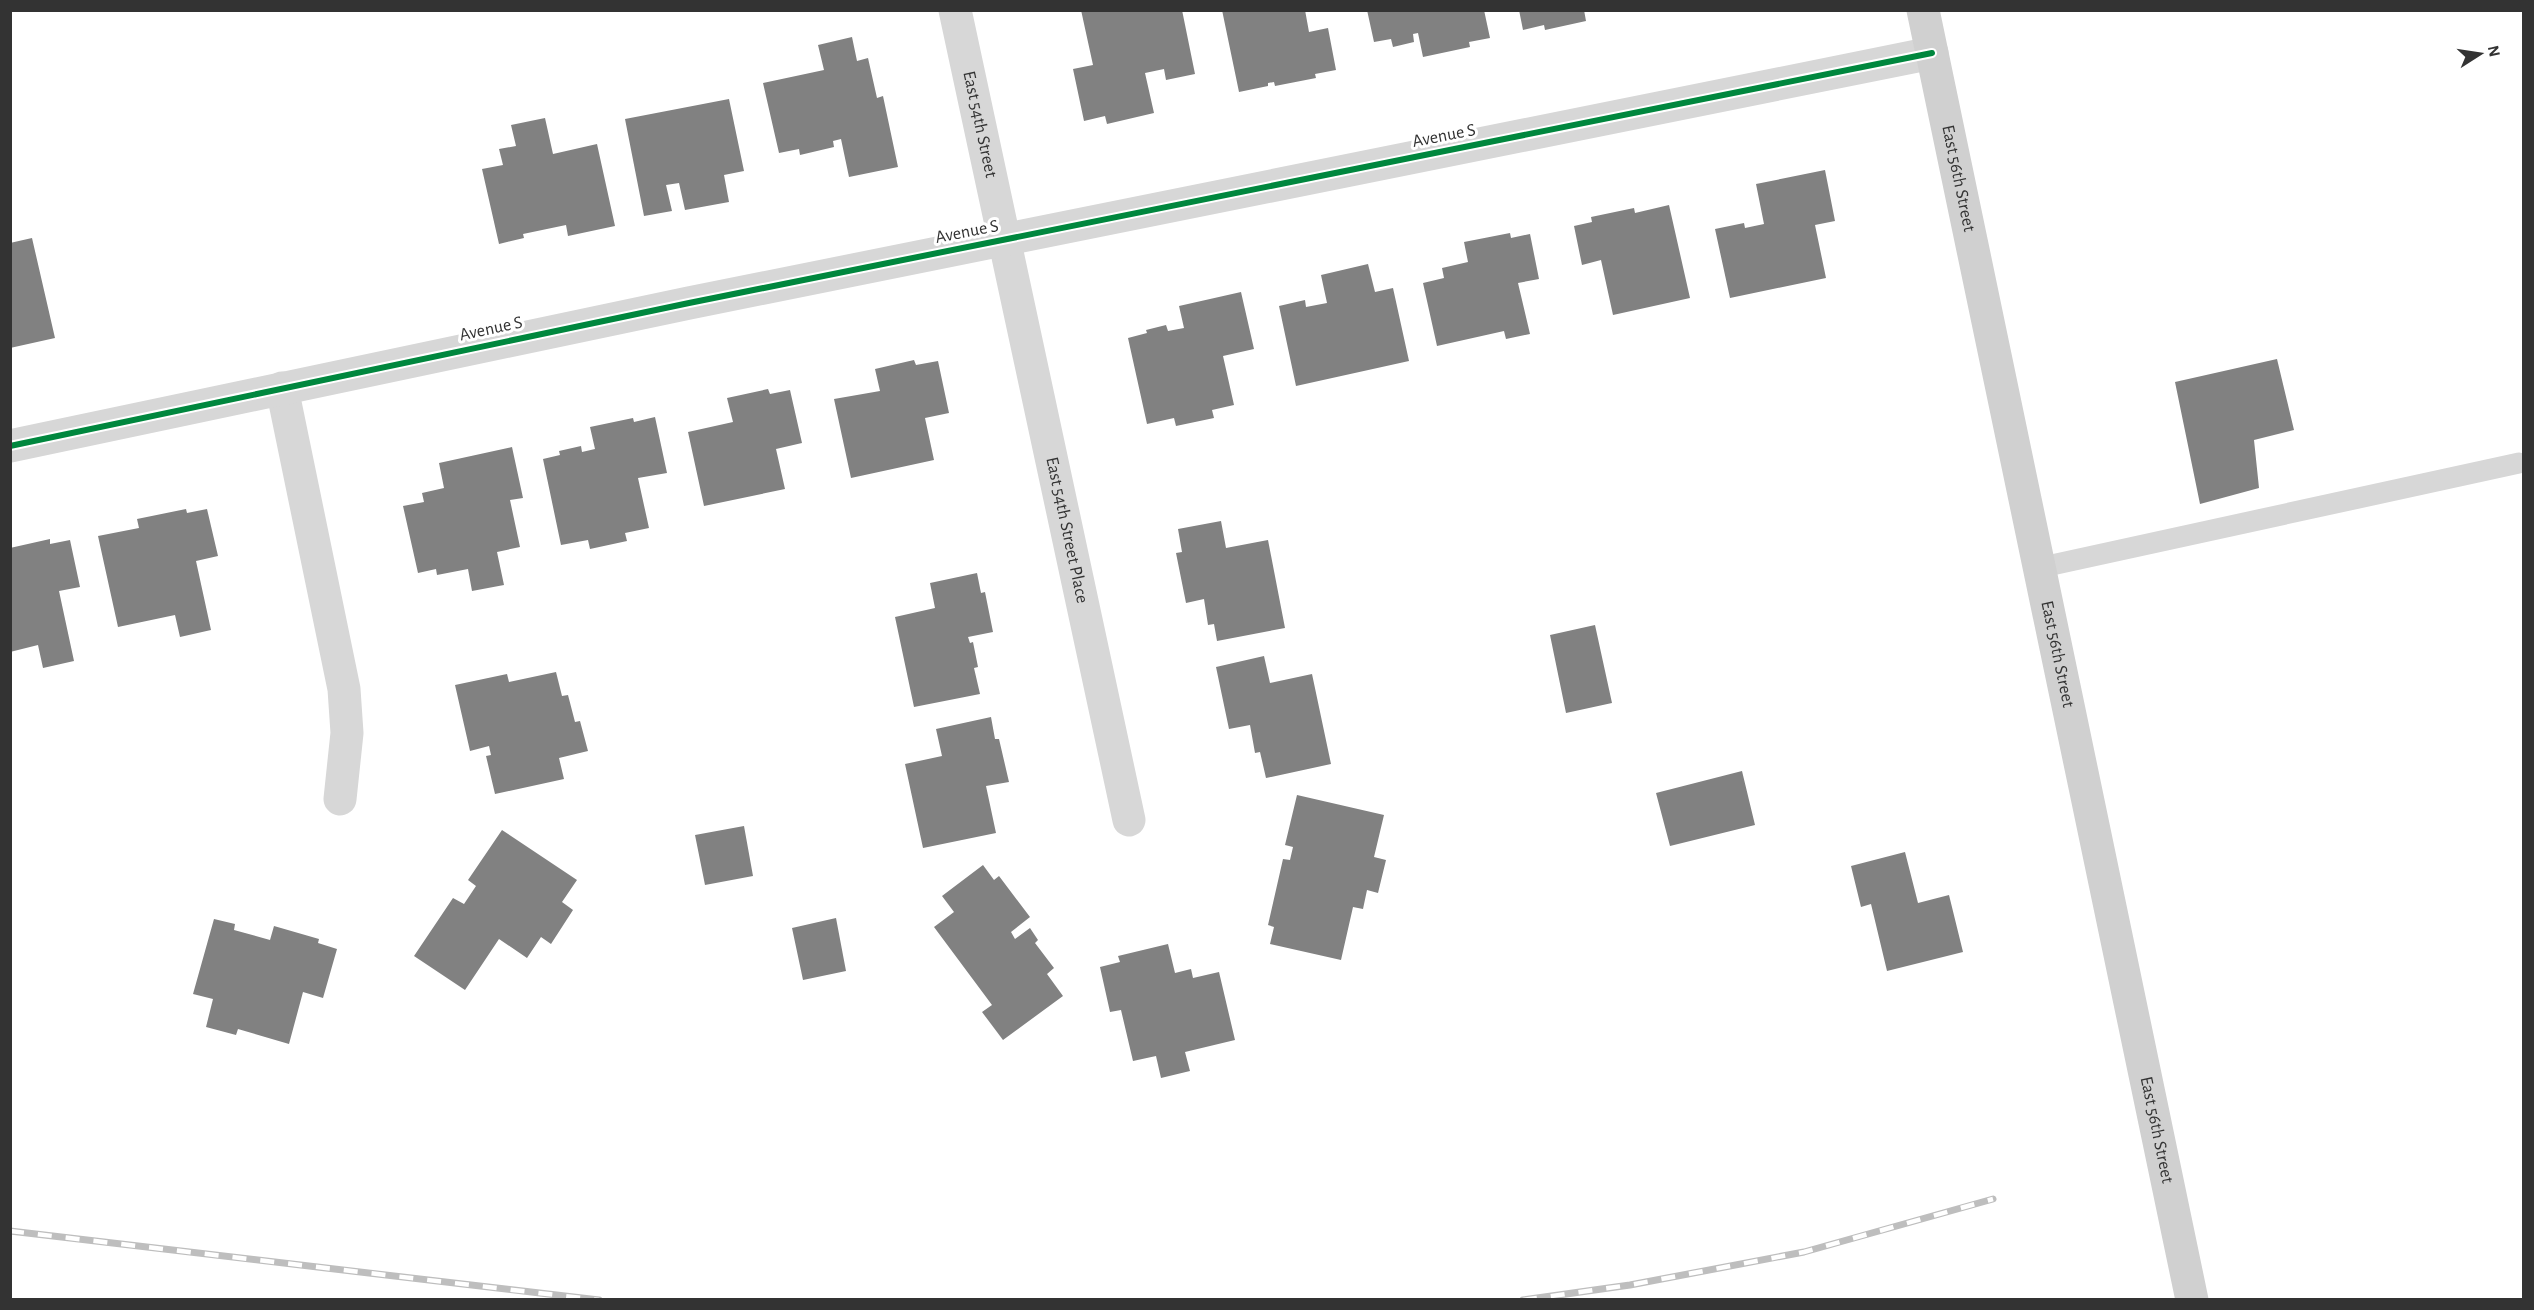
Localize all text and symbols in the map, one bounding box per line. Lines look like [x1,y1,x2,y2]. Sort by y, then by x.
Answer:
north arrow [2450,24,2510,84]
text: N [2485,44,2503,58]
street label: East 54th Street [959,69,1000,180]
street label: Avenue S [1411,121,1477,151]
street label: East 56th Street [1938,123,1978,234]
street label: Avenue S [934,217,1000,247]
street label: Avenue S [458,314,524,344]
street label: East 54th Street Place [1042,455,1091,605]
street label: East 56th Street [2037,599,2077,709]
street label: East 56th Street [2137,1075,2176,1185]

